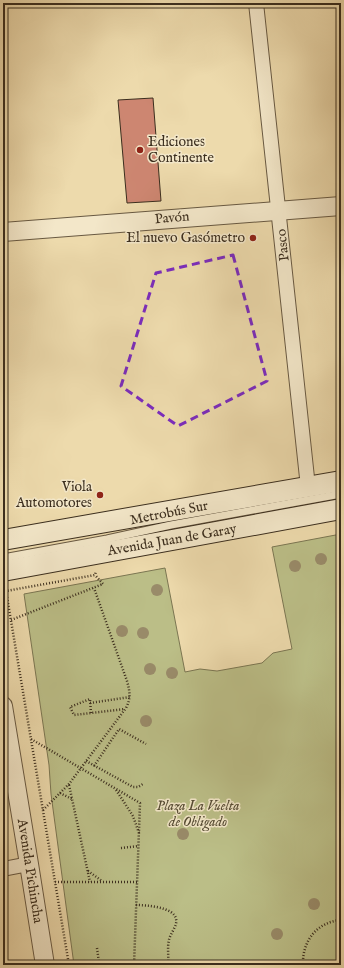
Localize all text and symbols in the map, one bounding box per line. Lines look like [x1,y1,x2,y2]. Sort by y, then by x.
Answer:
place label: Ediciones Continente [148,133,215,167]
marker: Ediciones Continente [135,145,145,155]
street label: Pavón [154,207,191,228]
street label: Pasco [272,227,294,262]
place label: El nuevo Gasómetro [126,229,245,247]
marker: El nuevo Gasómetro [248,233,258,243]
place label: Viola Automotores [15,478,93,512]
marker: Viola Automotores [95,490,105,500]
street label: Metrobús Sur [128,497,210,529]
street label: Avenida Juan de Garay [105,520,238,560]
park label: Plaza La Vuelta de Obligado [157,797,239,832]
street label: Avenida Pichincha [13,817,47,925]

